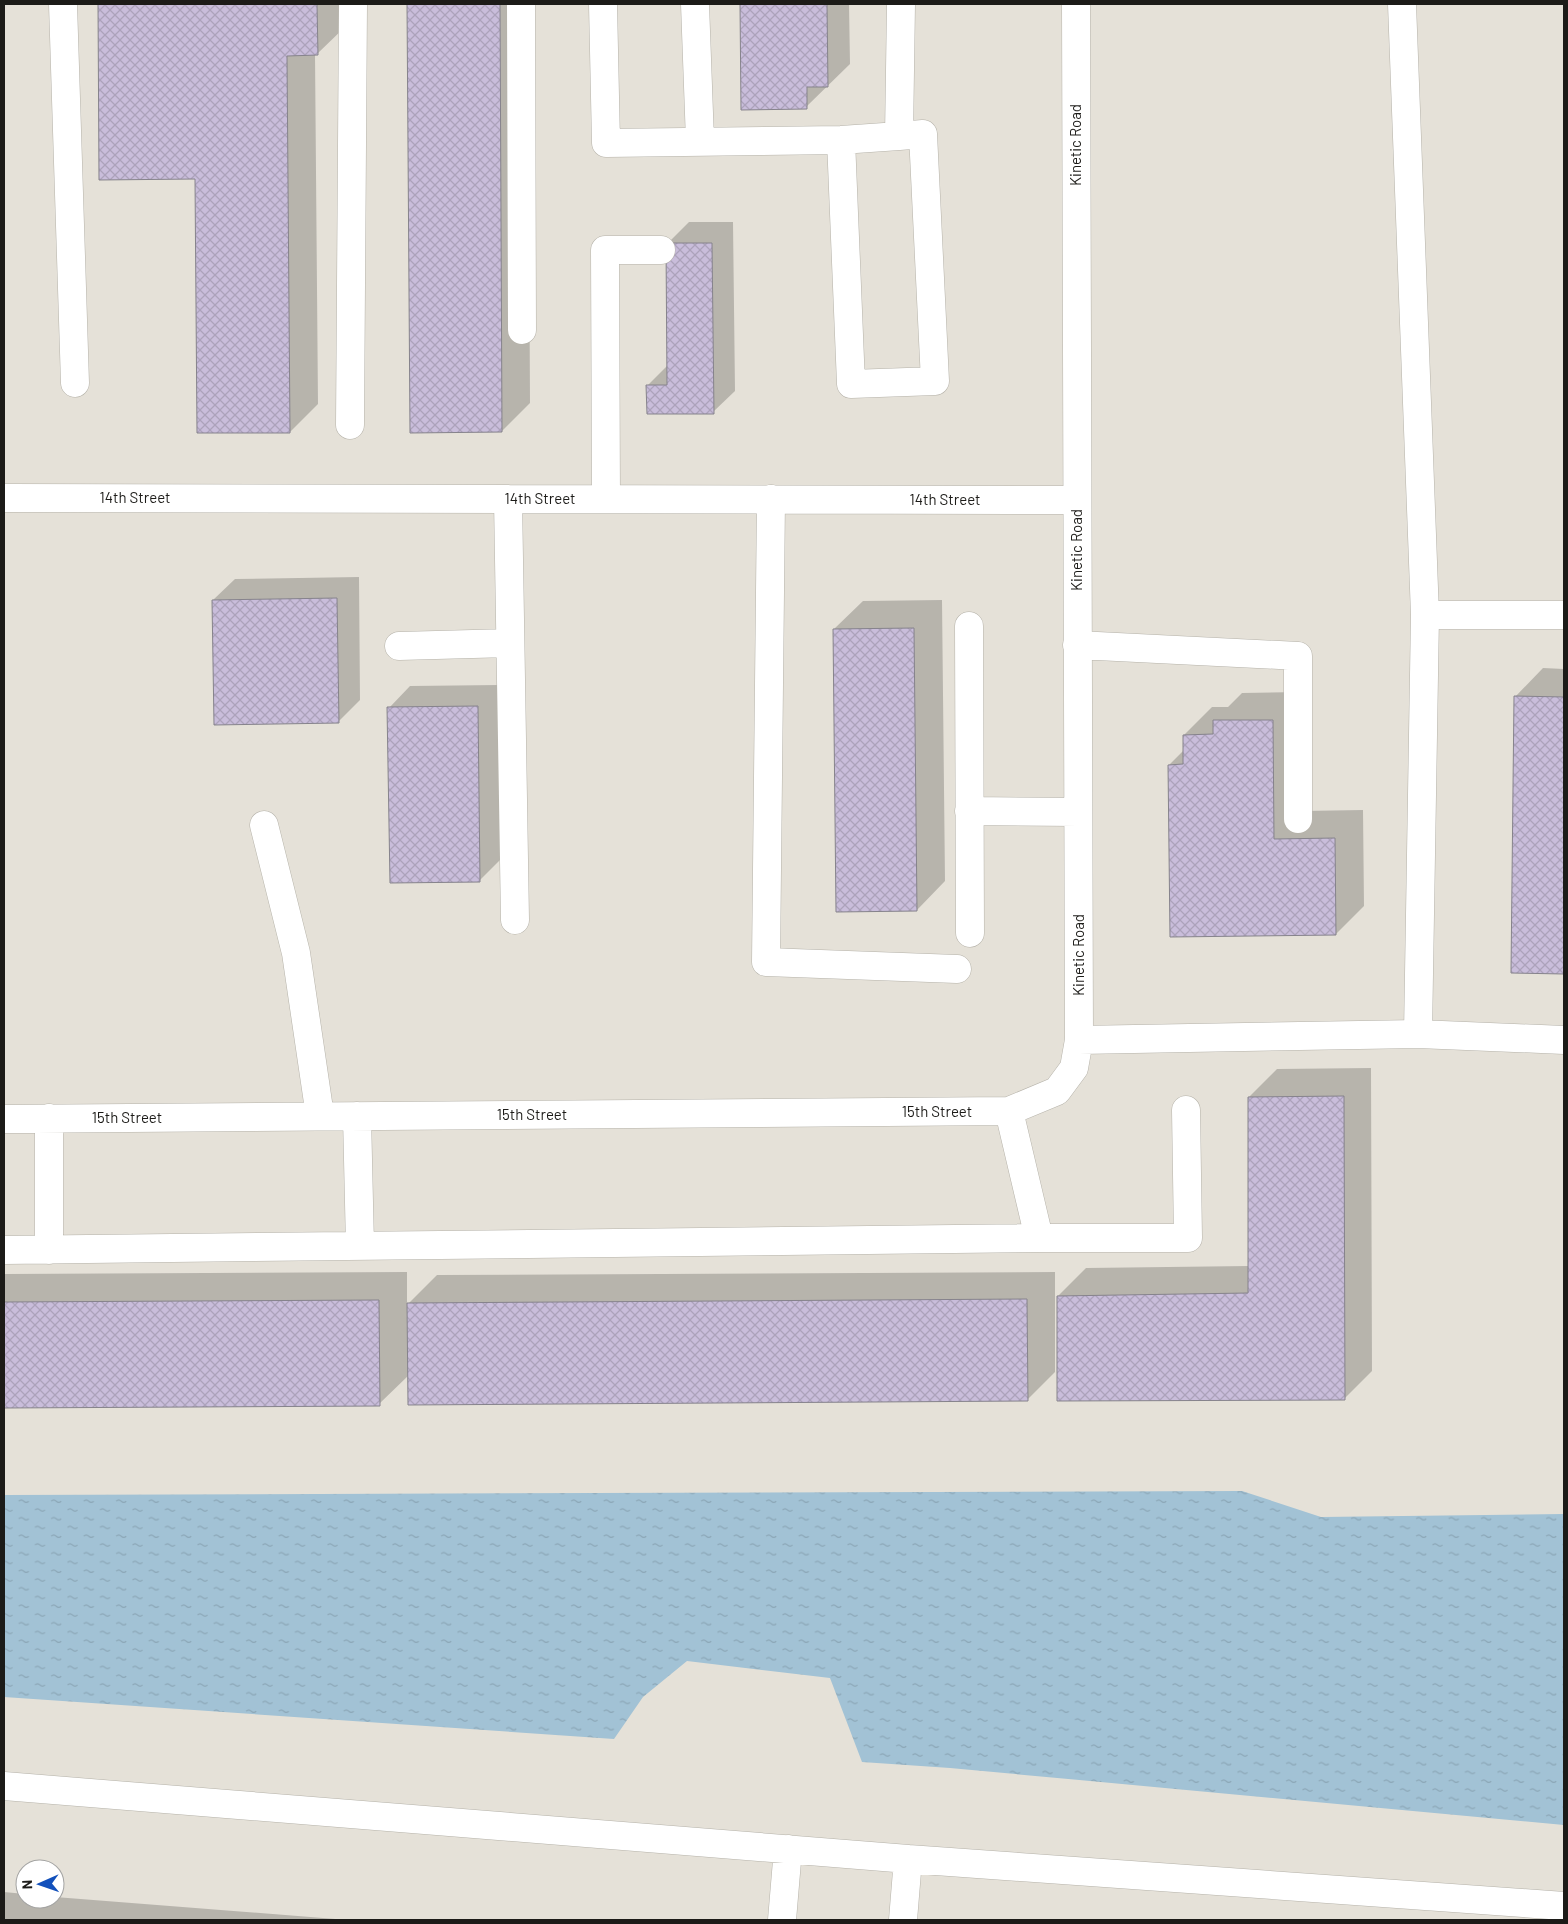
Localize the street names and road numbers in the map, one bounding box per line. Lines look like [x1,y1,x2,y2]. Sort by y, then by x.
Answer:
street label: Kinetic Road [1066,104,1084,186]
street label: 14th Street [99,488,171,506]
street label: 14th Street [504,489,576,507]
street label: 14th Street [909,490,981,508]
street label: Kinetic Road [1067,509,1085,591]
street label: Kinetic Road [1069,914,1087,996]
street label: 15th Street [902,1102,972,1120]
street label: 15th Street [497,1105,567,1123]
street label: 15th Street [92,1108,162,1126]

